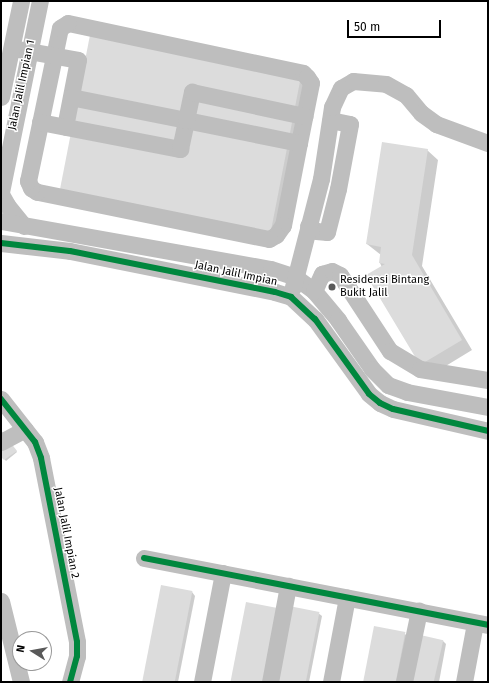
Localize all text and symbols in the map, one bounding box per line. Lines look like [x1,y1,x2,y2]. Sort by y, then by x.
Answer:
scale bar [349,12,443,38]
text: 50 m [354,20,380,34]
street label: Jalan Jalil Impian 1 [6,39,38,131]
street label: Jalan Jalil Impian [193,259,279,289]
place label: Residensi Bintang Bukit Jalil [340,274,429,300]
marker: Residensi Bintang Bukit Jalil [327,282,337,292]
street label: Jalan Jalil Impian 2 [51,486,81,580]
north arrow [12,631,52,671]
text: N [14,644,28,654]

